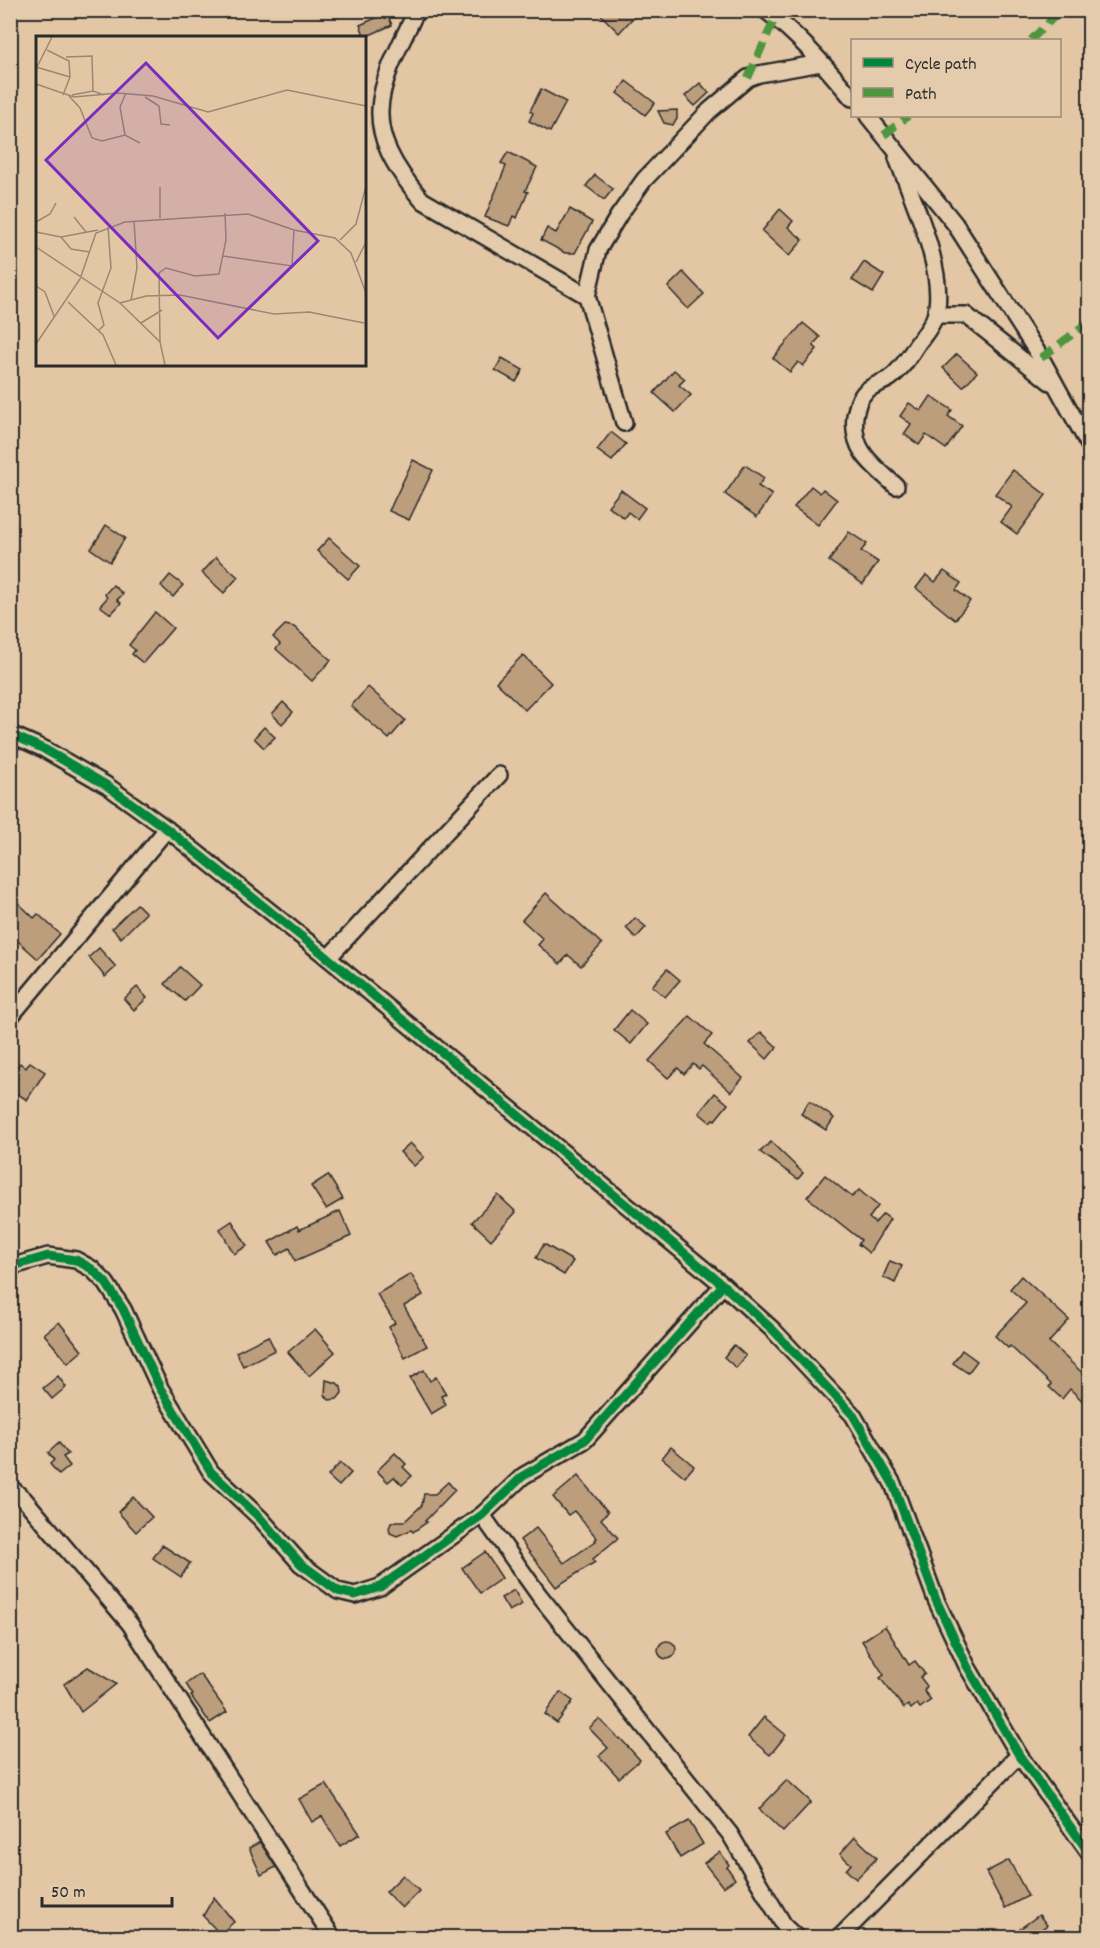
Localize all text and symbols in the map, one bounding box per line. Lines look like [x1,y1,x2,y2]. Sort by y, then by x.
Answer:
inset map [36,36,366,366]
legend [851,39,1061,117]
text: Cycle path [905,53,976,78]
text: Path [905,83,937,108]
scale bar [42,1870,172,1908]
text: 50 m [51,1881,86,1906]

